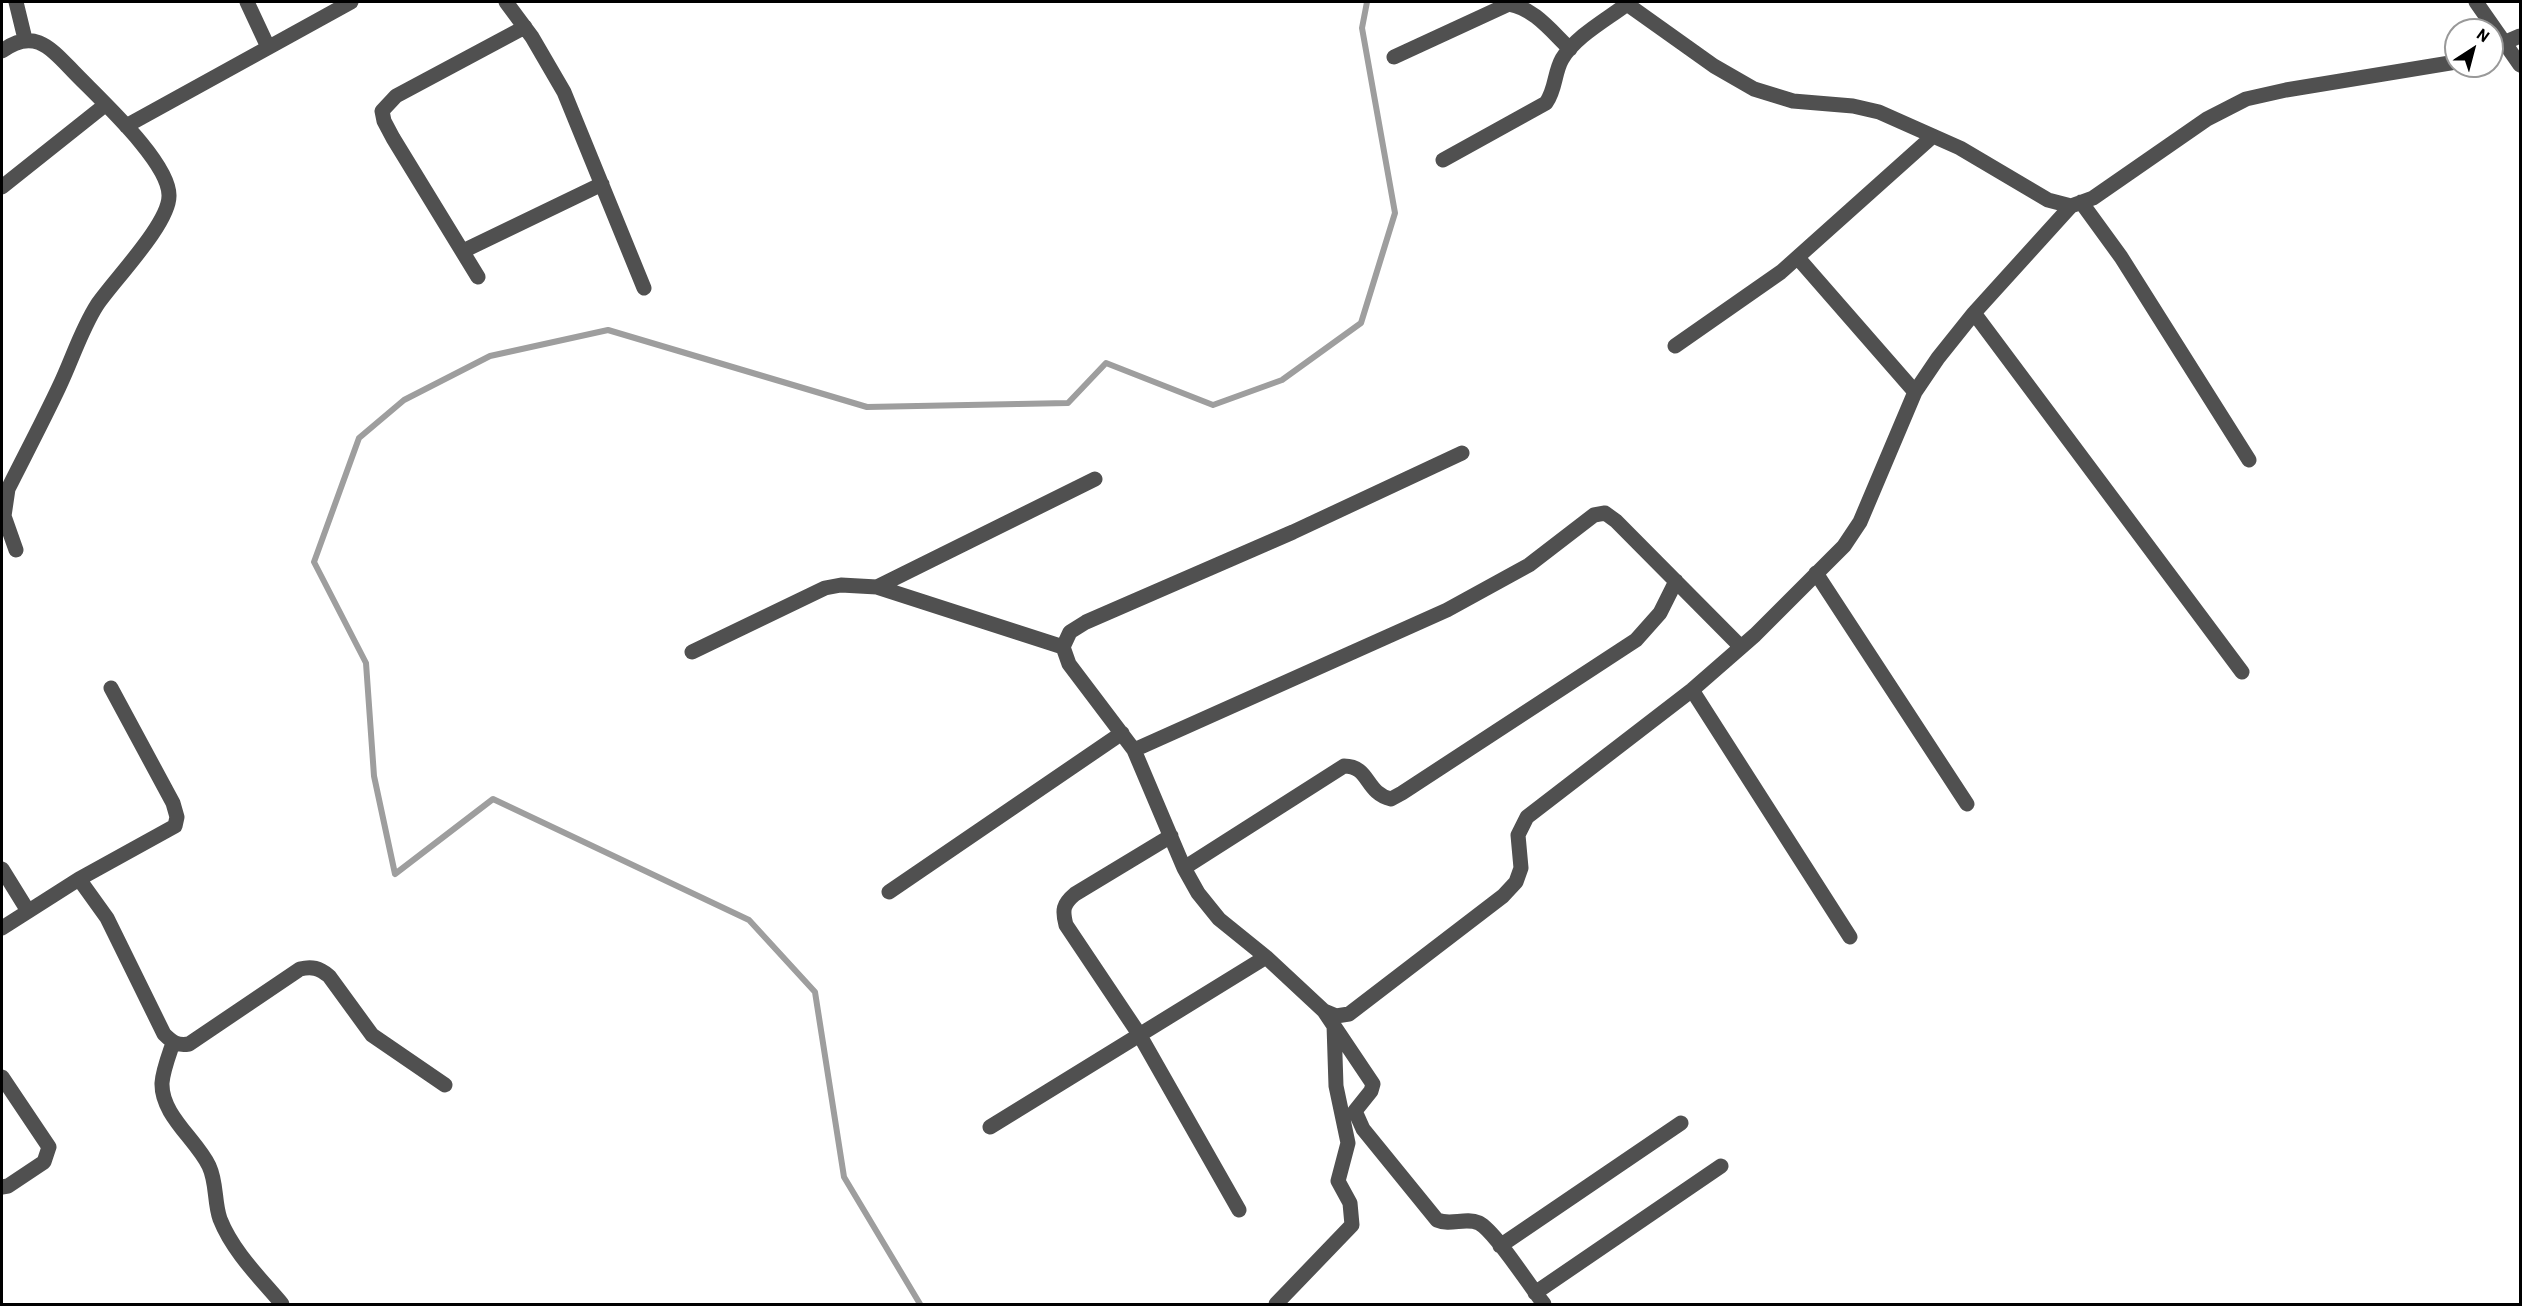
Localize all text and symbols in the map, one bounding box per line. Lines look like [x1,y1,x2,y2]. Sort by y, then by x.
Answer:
north arrow [2444,18,2504,78]
text: N [2474,24,2494,45]

